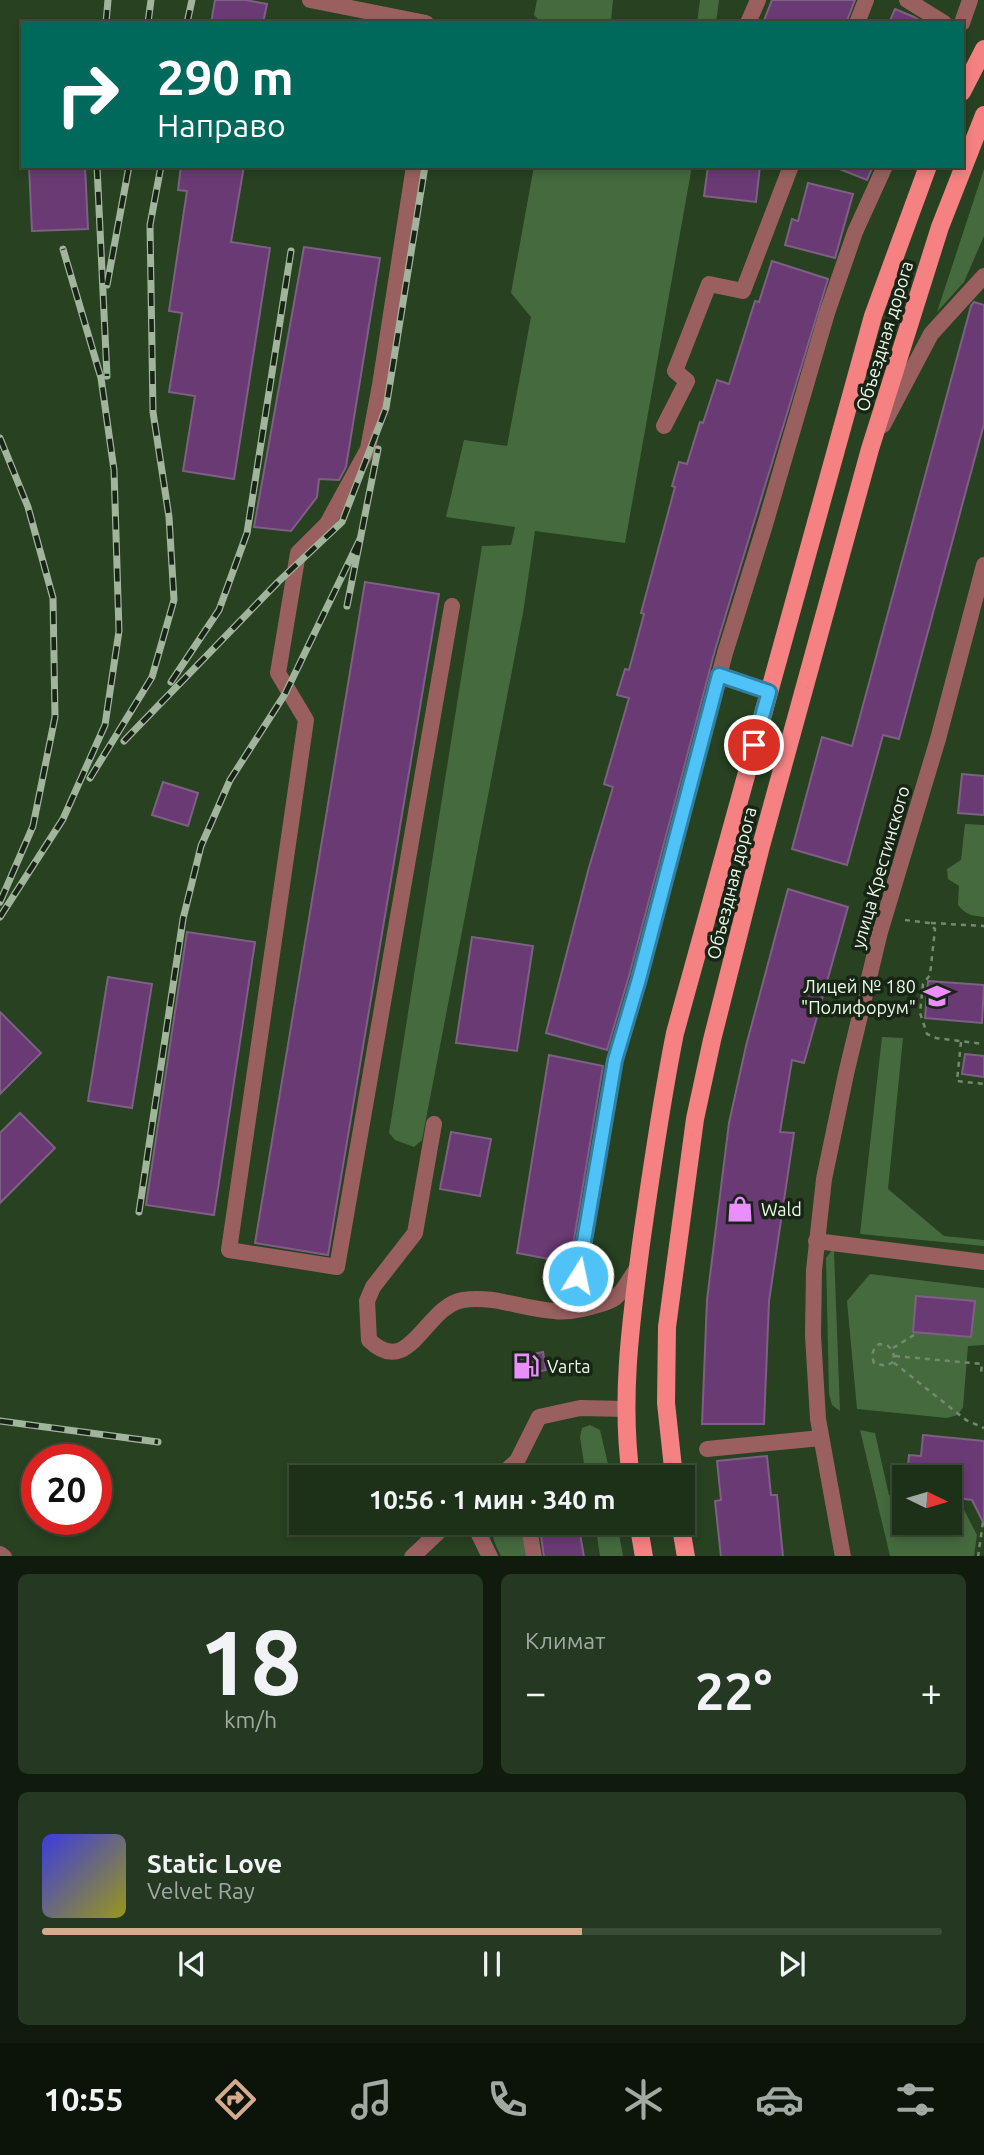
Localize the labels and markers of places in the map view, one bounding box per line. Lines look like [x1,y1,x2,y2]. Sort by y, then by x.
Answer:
pin [724,715,784,775]
place label: Лицей № 180 "Полифорум" [801,976,916,1017]
school or university icon: Лицей № 180 "Полифорум" [922,981,952,1011]
shop icon: Wald [725,1194,755,1224]
place label: Wald [761,1199,802,1219]
fuel station icon: Varta [511,1351,541,1381]
place label: Varta [547,1356,591,1376]

